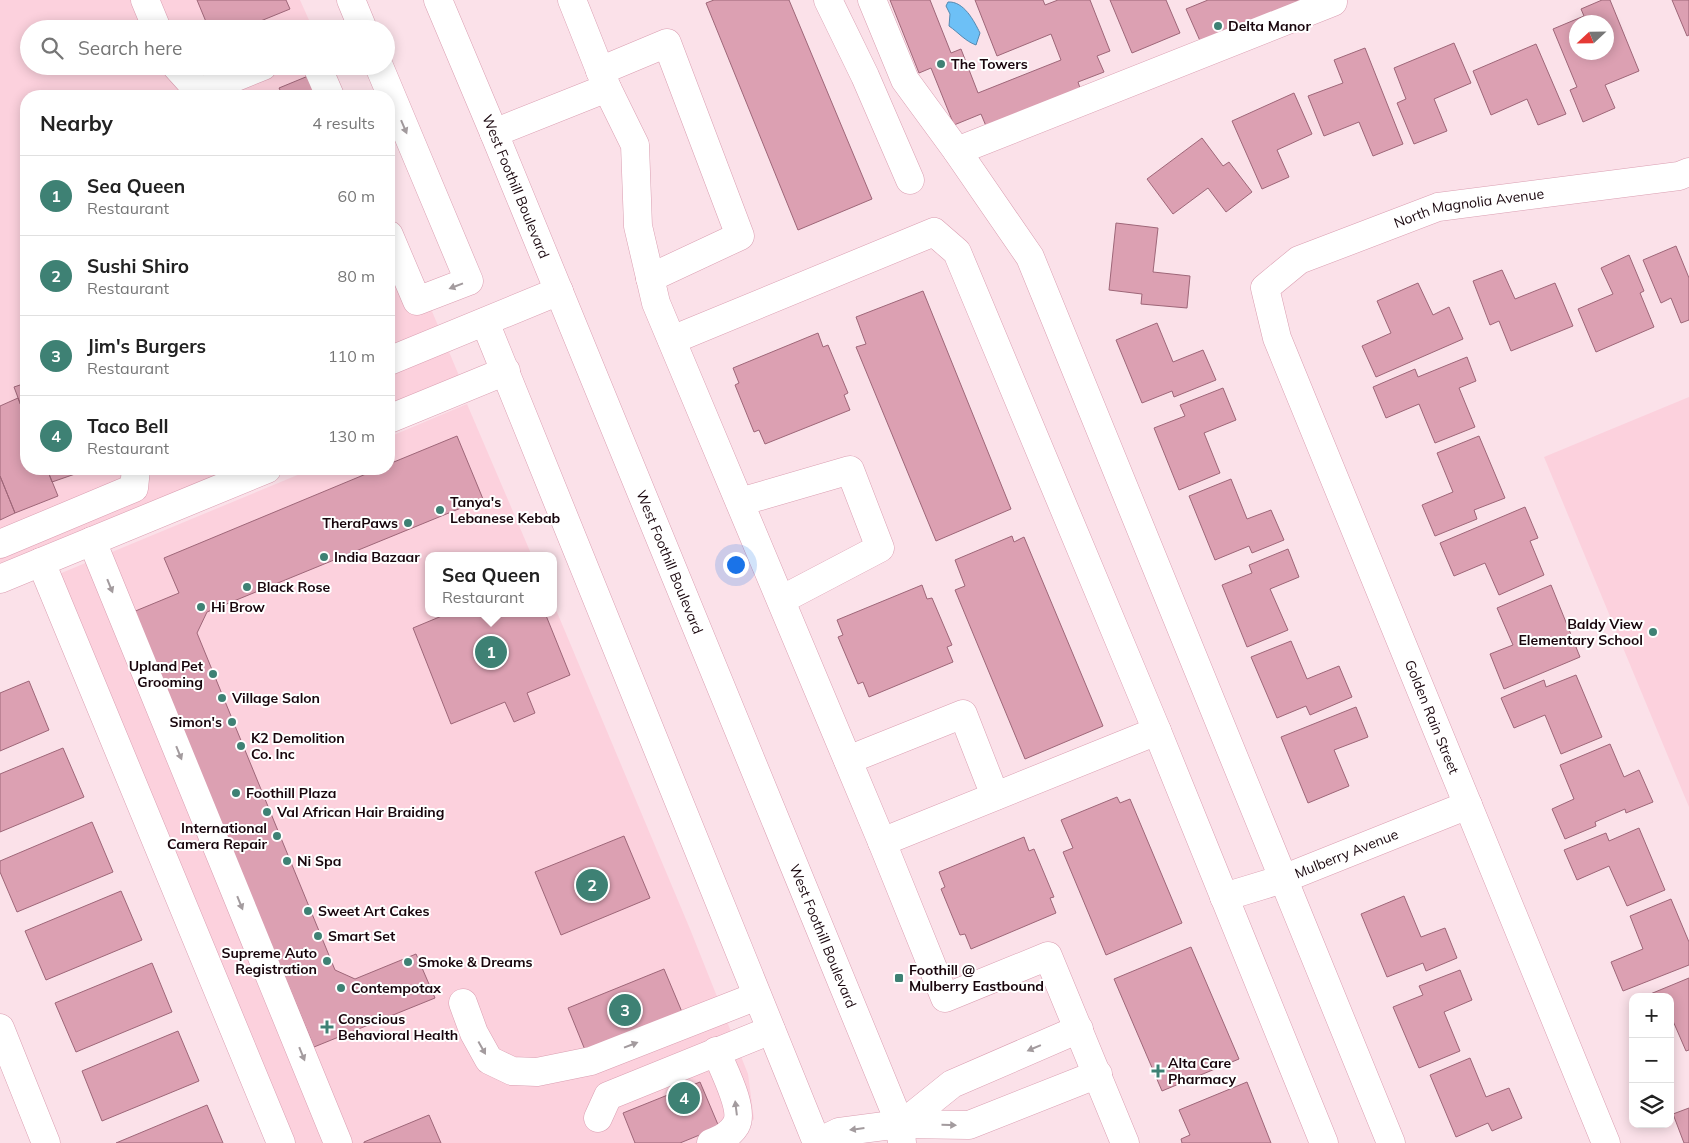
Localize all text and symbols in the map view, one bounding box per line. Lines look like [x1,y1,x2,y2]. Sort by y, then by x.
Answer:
north arrow [1569,15,1614,60]
place label: Delta Manor [1228,17,1311,35]
search box [20,20,395,75]
marker: Delta Manor [1212,20,1224,32]
icon: search [38,34,66,62]
text: Search here [78,36,182,60]
place label: The Towers [951,55,1028,73]
marker: The Towers [935,58,947,70]
text: Nearby [40,110,113,136]
street label: West Foothill Boulevard [478,112,553,261]
text: 4 results [312,113,375,133]
one-way arrow [401,120,409,134]
text: Sea Queen [87,174,185,198]
street label: North Magnolia Avenue [1391,184,1545,232]
text: 1 [51,186,61,206]
text: 60 m [338,186,375,206]
text: Restaurant [87,198,169,218]
text: Sushi Shiro [87,254,189,278]
text: 2 [51,266,61,286]
text: 80 m [338,266,375,286]
text: Restaurant [87,278,169,298]
one-way arrow [449,282,463,290]
text: Jim's Burgers [87,334,206,358]
text: 3 [51,346,61,366]
text: 110 m [328,346,375,366]
text: Restaurant [87,358,169,378]
text: Taco Bell [87,414,168,438]
text: 4 [51,426,61,446]
text: 130 m [328,426,375,446]
text: Restaurant [87,438,169,458]
street label: West Foothill Boulevard [632,488,707,637]
place label: Tanya's Lebanese Kebab [450,493,561,527]
marker: Tanya's Lebanese Kebab [434,504,446,516]
place label: TheraPaws [322,514,398,532]
marker: TheraPaws [402,517,414,529]
place label: India Bazaar [334,548,420,566]
marker: India Bazaar [318,551,330,563]
popup [425,552,557,617]
your location [723,552,749,578]
text: Sea Queen [442,563,540,587]
place label: Black Rose [257,578,331,596]
one-way arrow [107,579,115,594]
marker: Black Rose [241,581,253,593]
text: Restaurant [442,587,524,607]
place label: Hi Brow [211,598,266,616]
marker: Hi Brow [195,601,207,613]
place label: Baldy View Elementary School [1519,615,1644,649]
marker: Baldy View Elementary School [1647,626,1659,638]
pin: 1 [475,633,507,671]
place label: Upland Pet Grooming [129,657,204,691]
street label: Golden Rain Street [1401,657,1463,777]
marker: Upland Pet Grooming [207,668,219,680]
place label: Village Salon [231,689,320,707]
marker: Village Salon [216,692,228,704]
place label: Simon's [170,713,222,731]
marker: Simon's [226,716,238,728]
place label: K2 Demolition Co. Inc [251,729,345,763]
marker: K2 Demolition Co. Inc [235,740,247,752]
one-way arrow [175,746,183,760]
place label: Foothill Plaza [246,784,336,802]
marker: Foothill Plaza [230,787,242,799]
place label: Val African Hair Braiding [276,803,444,821]
marker: Val African Hair Braiding [261,806,273,818]
place label: International Camera Repair [167,819,267,853]
street label: Mulberry Avenue [1292,825,1401,882]
marker: International Camera Repair [271,830,283,842]
place label: Ni Spa [297,852,341,870]
marker: Ni Spa [281,855,293,867]
street label: West Foothill Boulevard [785,861,860,1010]
pin: 2 [576,866,608,904]
one-way arrow [237,896,245,910]
place label: Sweet Art Cakes [318,902,429,920]
marker: Sweet Art Cakes [302,905,314,917]
place label: Smart Set [328,927,396,945]
marker: Smart Set [312,930,324,942]
place label: Supreme Auto Registration [221,944,317,978]
place label: Smoke & Dreams [418,953,532,971]
marker: Supreme Auto Registration [321,955,333,967]
marker: Smoke & Dreams [402,956,414,968]
place label: Foothill @ Mulberry Eastbound [909,961,1044,995]
marker: Foothill @ Mulberry Eastbound [893,972,905,984]
place label: Contempotax [351,979,441,997]
marker: Contempotax [335,982,347,994]
pin: 3 [609,991,641,1029]
map controls [1629,993,1674,1128]
button: + [1629,993,1674,1038]
place label: Conscious Behavioral Health [338,1010,458,1044]
marker: Conscious Behavioral Health [320,1020,334,1034]
button: − [1629,1038,1674,1083]
one-way arrow [478,1041,486,1055]
one-way arrow [624,1041,638,1049]
one-way arrow [1026,1044,1041,1052]
one-way arrow [298,1047,306,1062]
place label: Alta Care Pharmacy [1168,1054,1236,1088]
marker: Alta Care Pharmacy [1152,1065,1164,1077]
pin: 4 [668,1079,700,1117]
button: layers [1629,1083,1674,1128]
one-way arrow [732,1100,740,1116]
one-way arrow [941,1121,957,1129]
one-way arrow [849,1126,865,1134]

